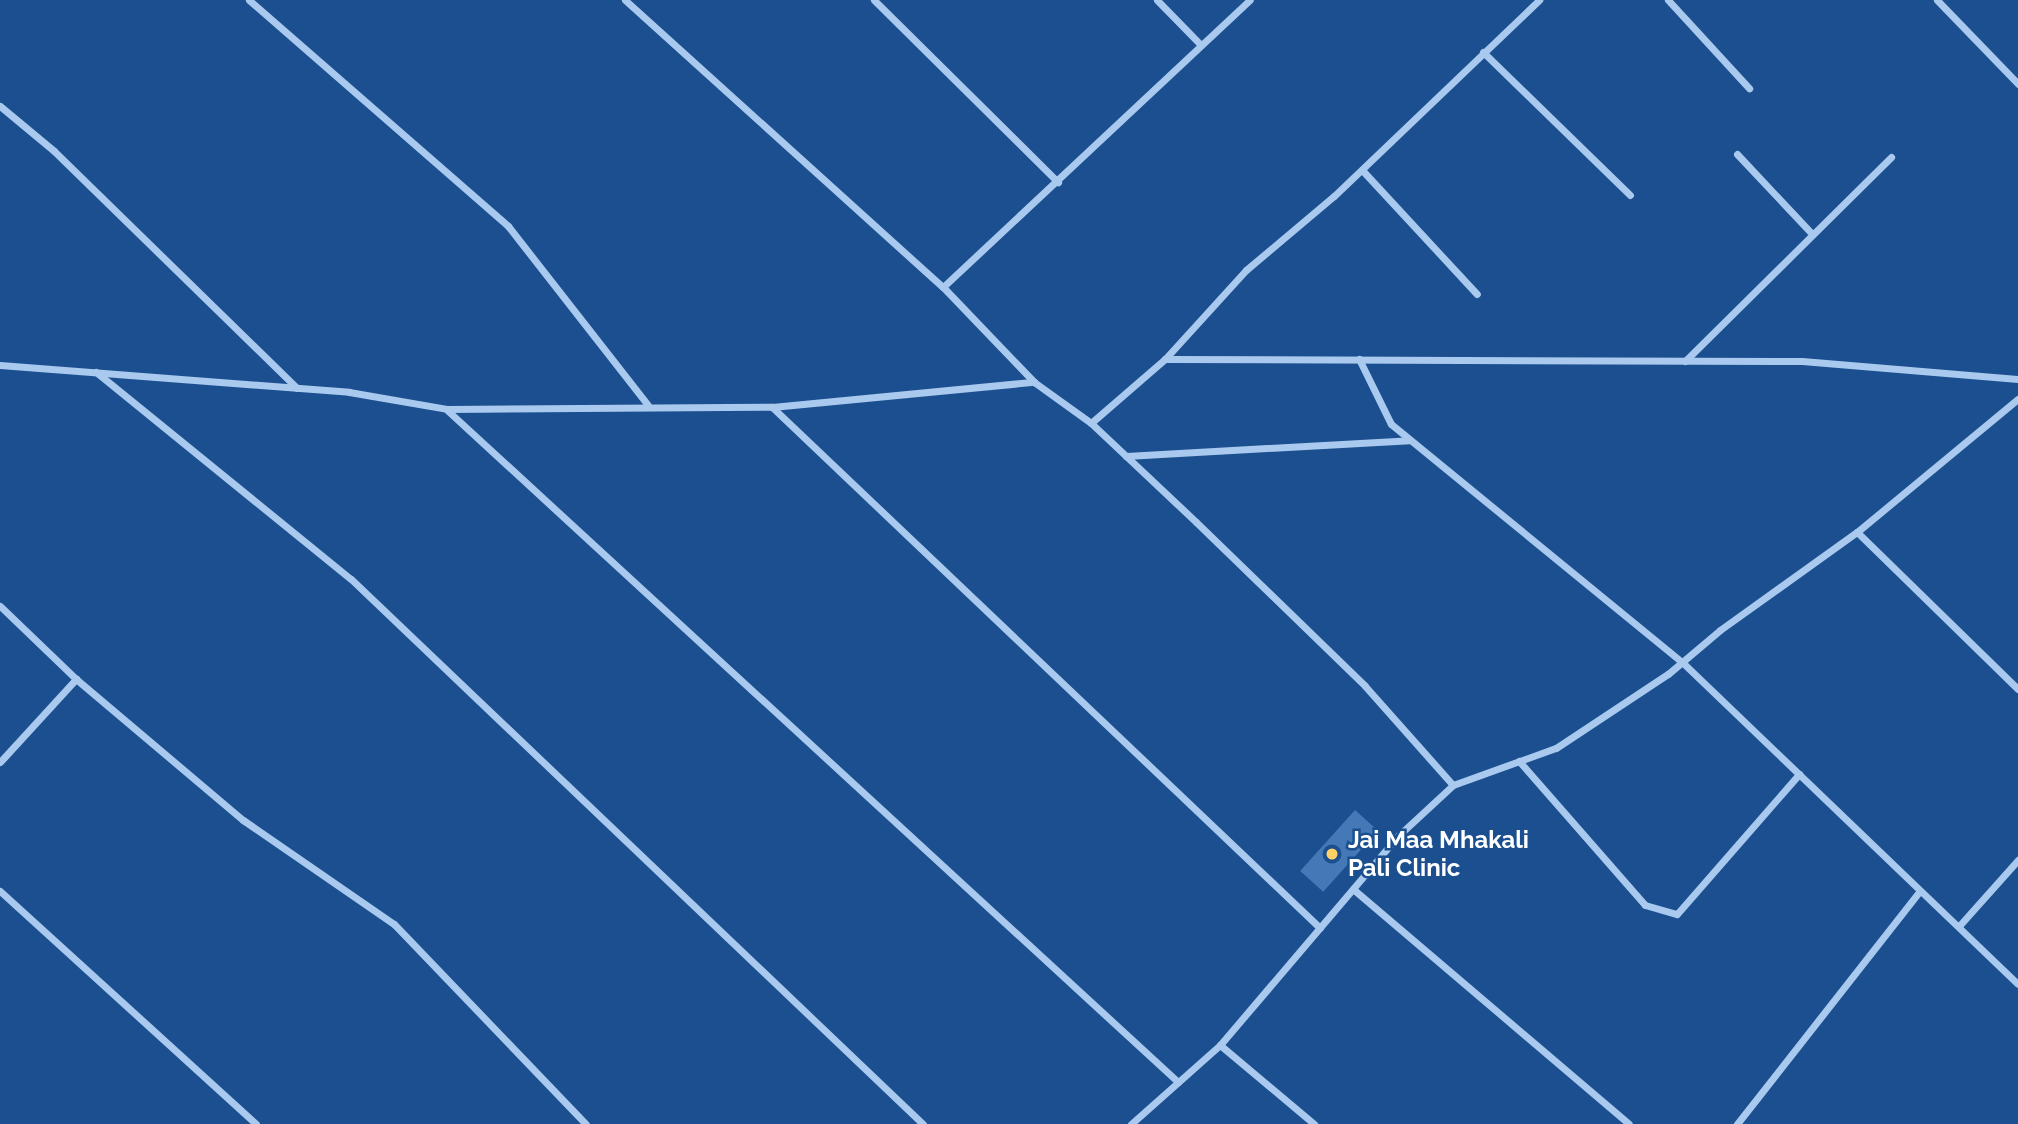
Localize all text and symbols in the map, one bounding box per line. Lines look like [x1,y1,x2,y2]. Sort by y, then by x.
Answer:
place label: Jai Maa Mhakali Pali Clinic [1348,826,1529,882]
marker: Jai Maa Mhakali Pali Clinic [1322,844,1342,864]

